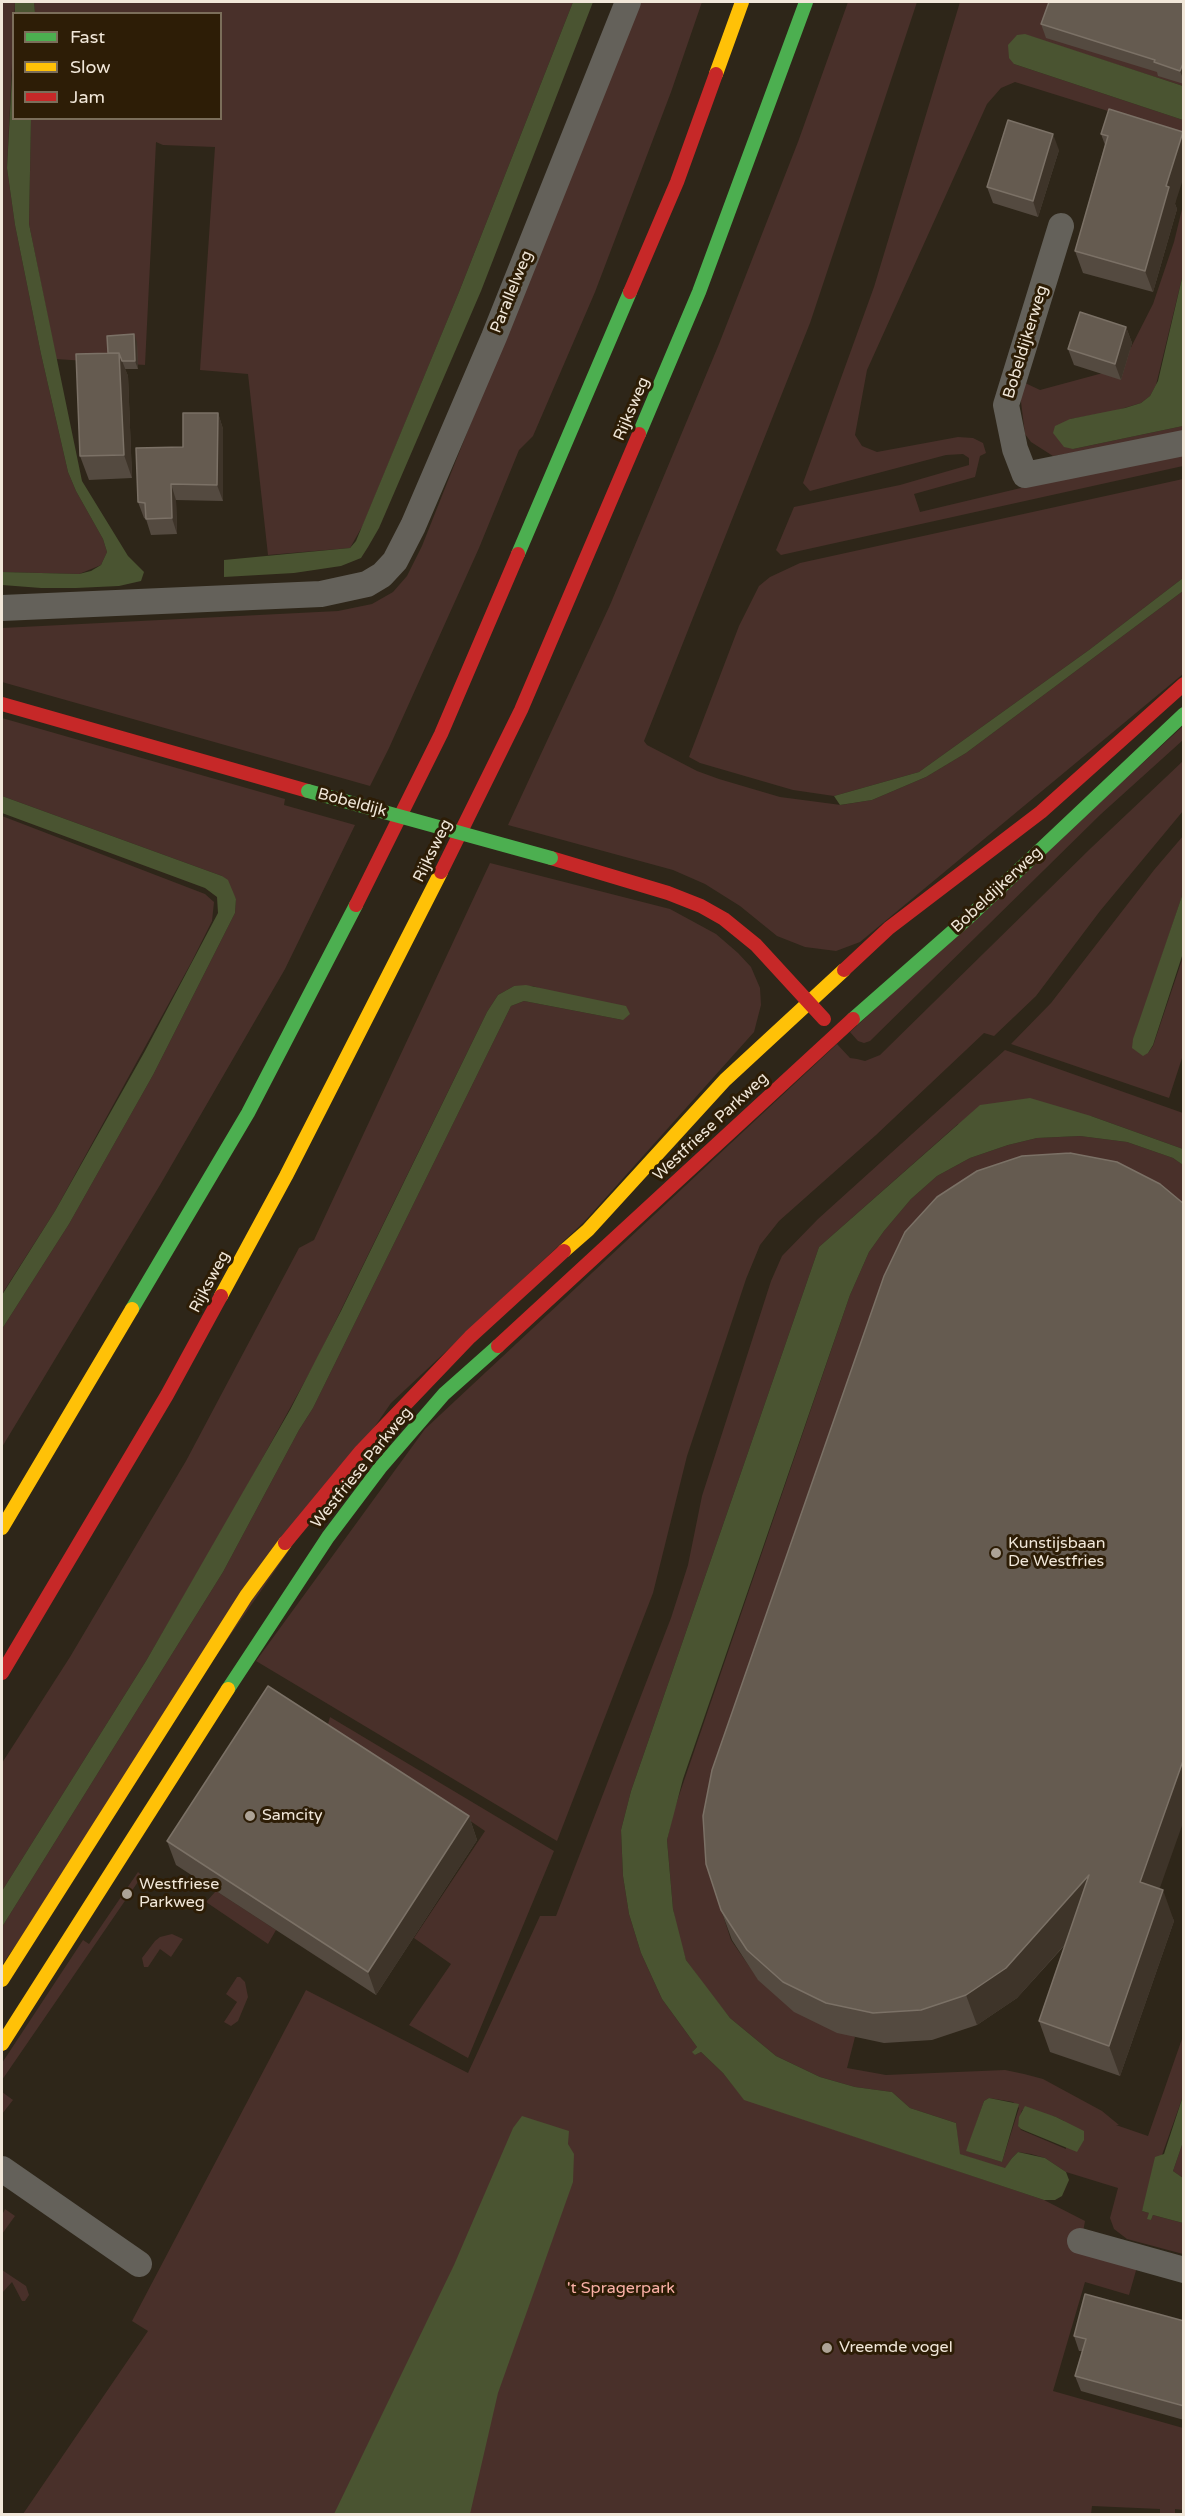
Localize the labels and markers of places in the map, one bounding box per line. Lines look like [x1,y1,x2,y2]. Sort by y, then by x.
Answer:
place label: Kunstijsbaan De Westfries [1008,1534,1105,1572]
marker: Kunstijsbaan De Westfries [989,1546,1003,1560]
place label: Samcity [262,1806,323,1826]
marker: Samcity [243,1809,257,1823]
place label: Westfriese Parkweg [139,1875,219,1913]
marker: Westfriese Parkweg [120,1887,134,1901]
place label: Vreemde vogel [839,2338,953,2358]
marker: Vreemde vogel [820,2341,834,2355]

